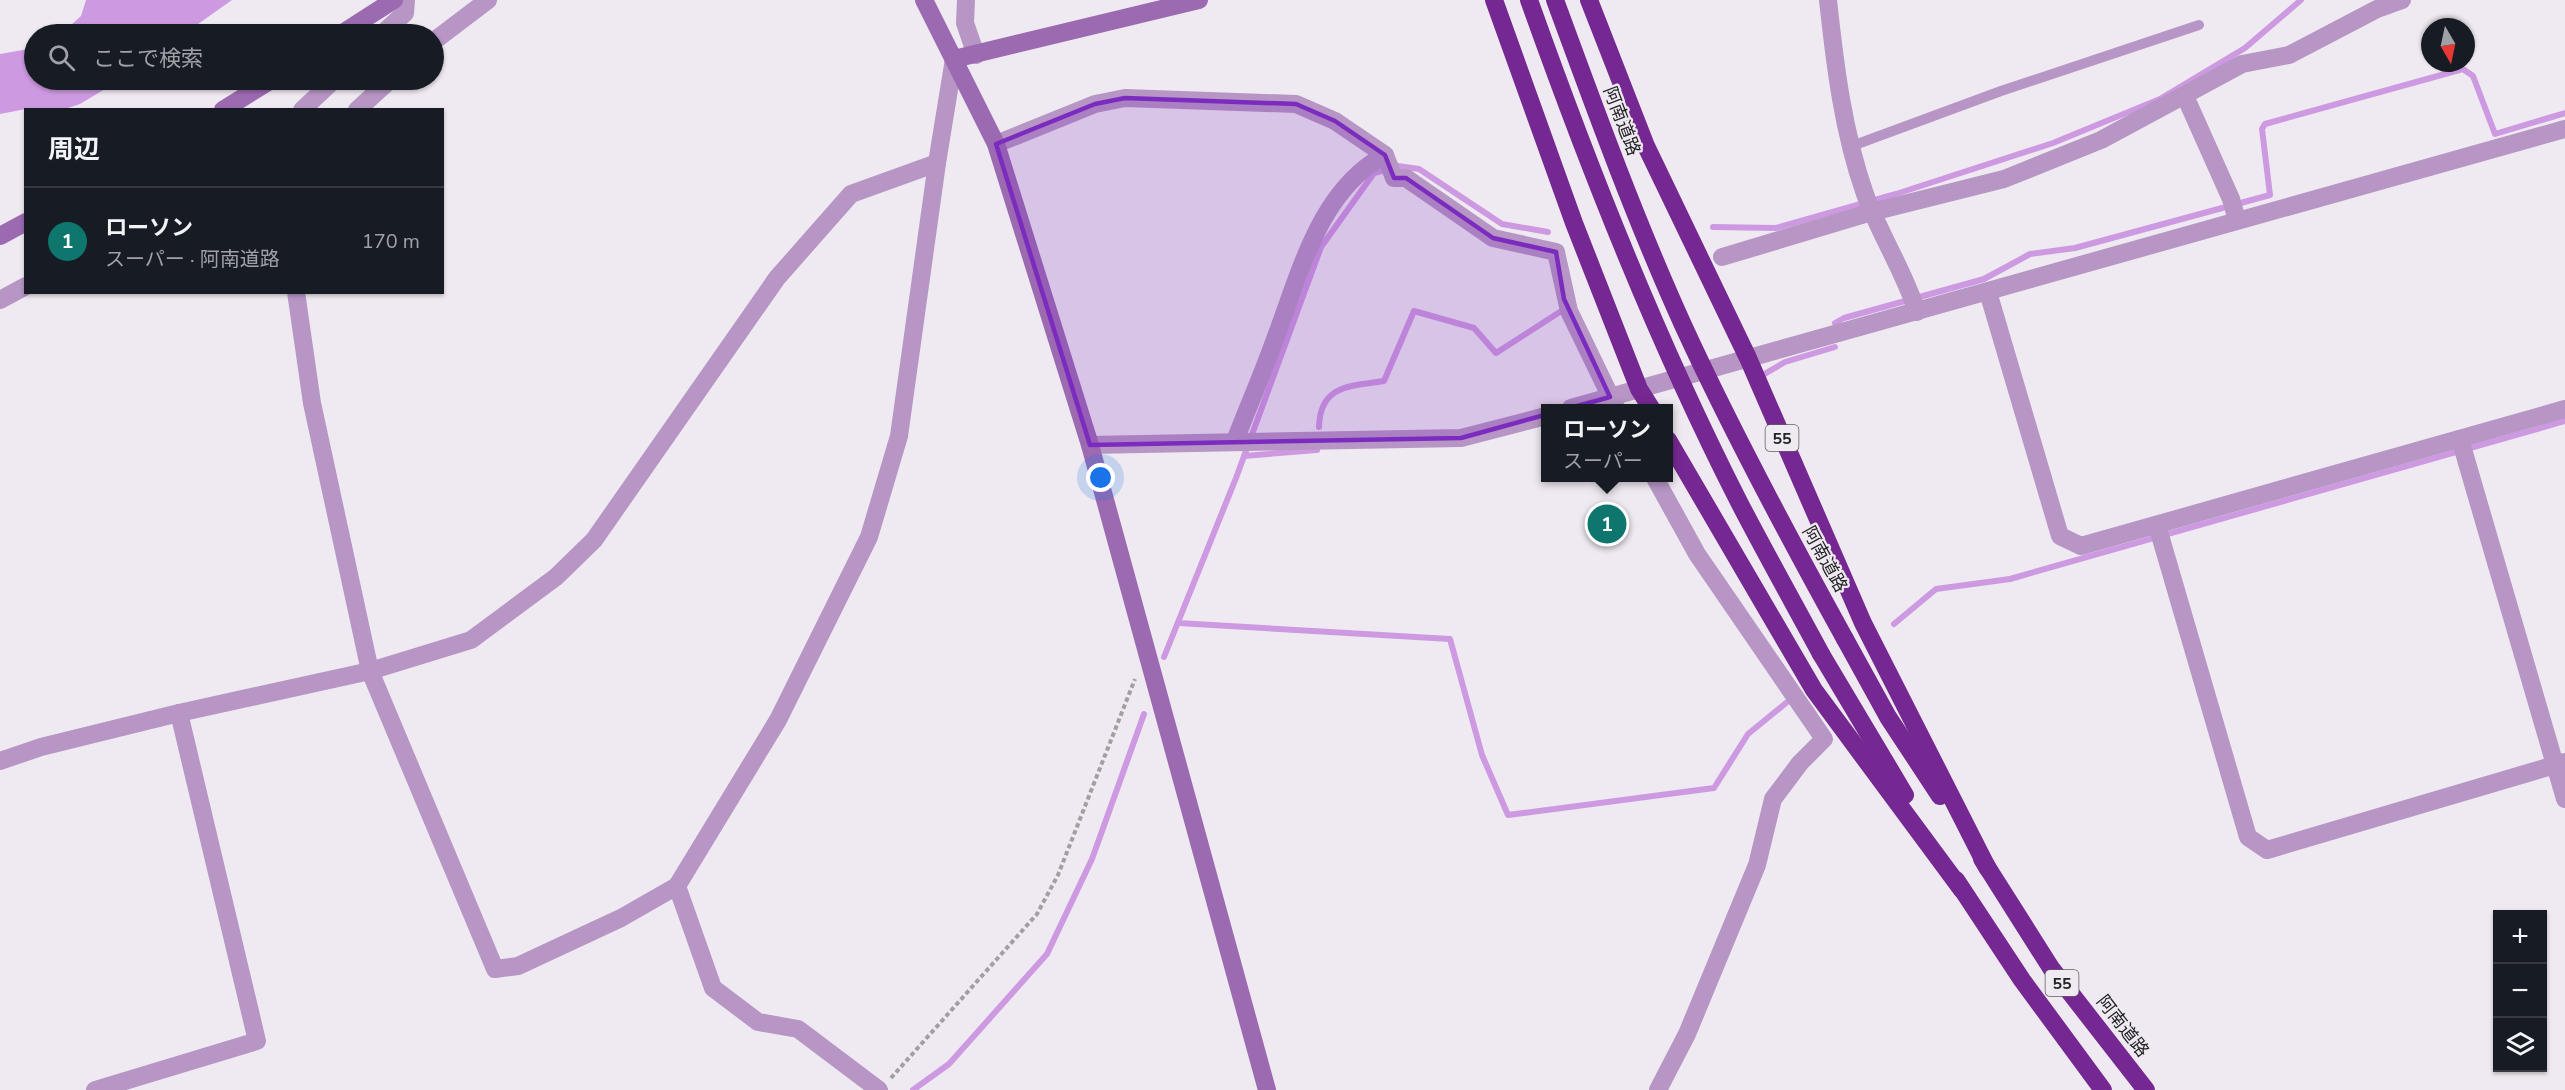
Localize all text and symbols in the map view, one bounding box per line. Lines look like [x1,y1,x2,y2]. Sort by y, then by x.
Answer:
north arrow [2421,18,2475,72]
search box [24,24,444,90]
icon: search [45,41,78,74]
text: ここで検索 [93,44,203,74]
street label: 阿南道路 [1598,83,1646,159]
text: 周辺 [48,132,100,167]
text: ローソン [105,213,193,243]
text: 1 [62,228,74,255]
text: 170 m [362,228,420,255]
text: スーパー · 阿南道路 [105,246,280,273]
popup [1541,404,1673,482]
text: ローソン [1563,415,1651,445]
road number: 55 [1766,425,1798,451]
text: スーパー [1563,448,1643,475]
your location [1086,463,1115,492]
pin: 1 [1588,502,1626,546]
street label: 阿南道路 [1797,522,1853,596]
map controls [2493,910,2547,1072]
button: + [2493,910,2547,964]
button: − [2493,964,2547,1018]
road number: 55 [2046,970,2078,996]
street label: 阿南道路 [2091,990,2155,1062]
button: layers [2493,1018,2547,1072]

